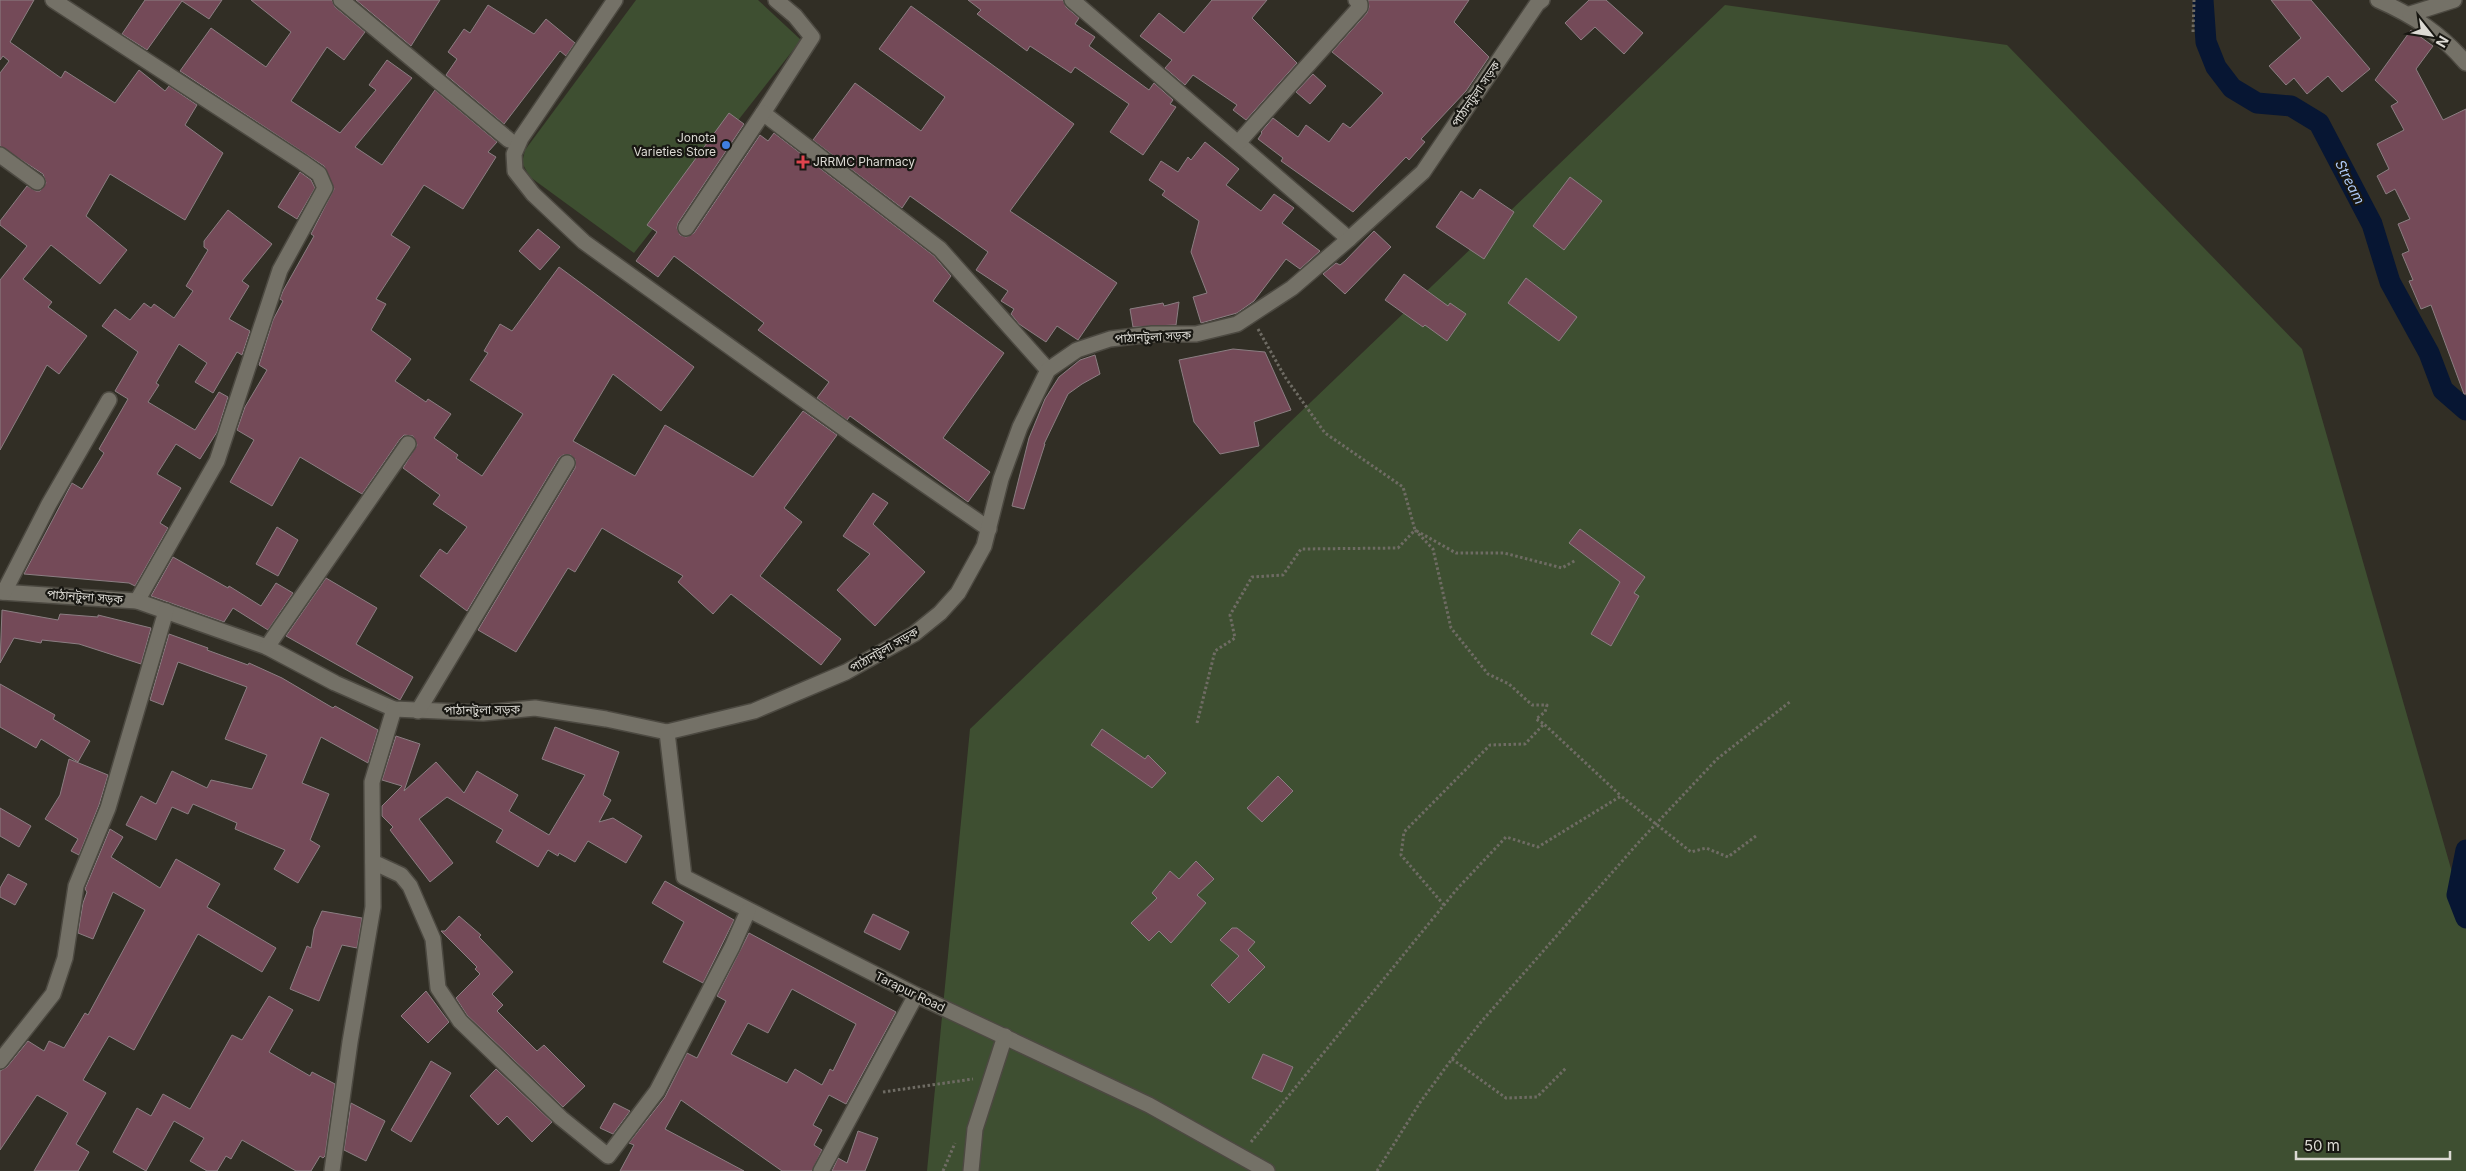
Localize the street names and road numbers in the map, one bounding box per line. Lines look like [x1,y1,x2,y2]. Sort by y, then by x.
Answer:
street label: পাঠানটুলা সড়ক [1448,58,1505,130]
street label: পাঠানটুলা সড়ক [1114,327,1192,347]
street label: পাঠানটুলা সড়ক [46,586,124,608]
street label: পাঠানটুলা সড়ক [847,624,922,676]
street label: পাঠানটুলা সড়ক [444,701,521,719]
street label: Tarapur Road [873,968,948,1015]

